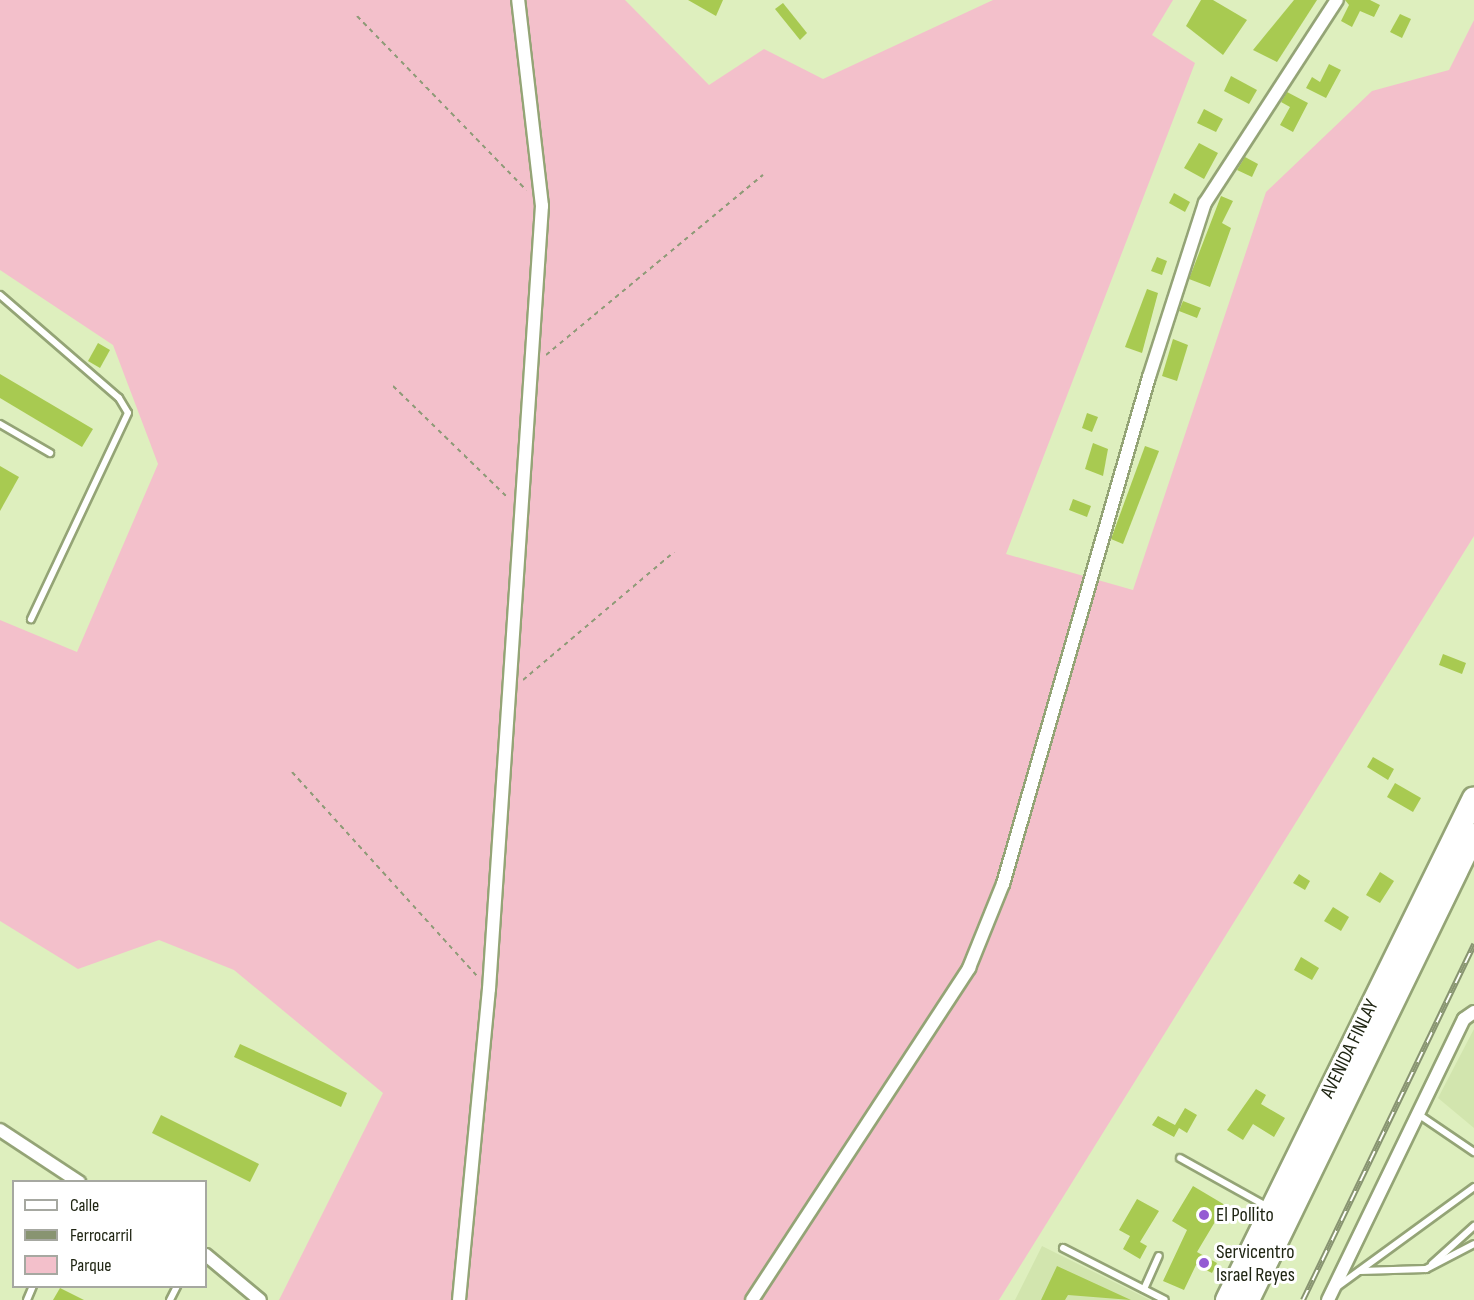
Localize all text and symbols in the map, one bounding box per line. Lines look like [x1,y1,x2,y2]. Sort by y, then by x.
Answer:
street label: AVENIDA FINLAY [1316,996,1384,1102]
legend [12,1180,207,1288]
text: Calle [70,1195,99,1216]
place label: El Pollito [1216,1203,1274,1227]
marker: El Pollito [1197,1208,1211,1222]
text: Ferrocarril [70,1225,132,1246]
place label: Servicentro Israel Reyes [1216,1240,1295,1287]
text: Parque [70,1255,111,1276]
marker: Servicentro Israel Reyes [1197,1256,1211,1270]

